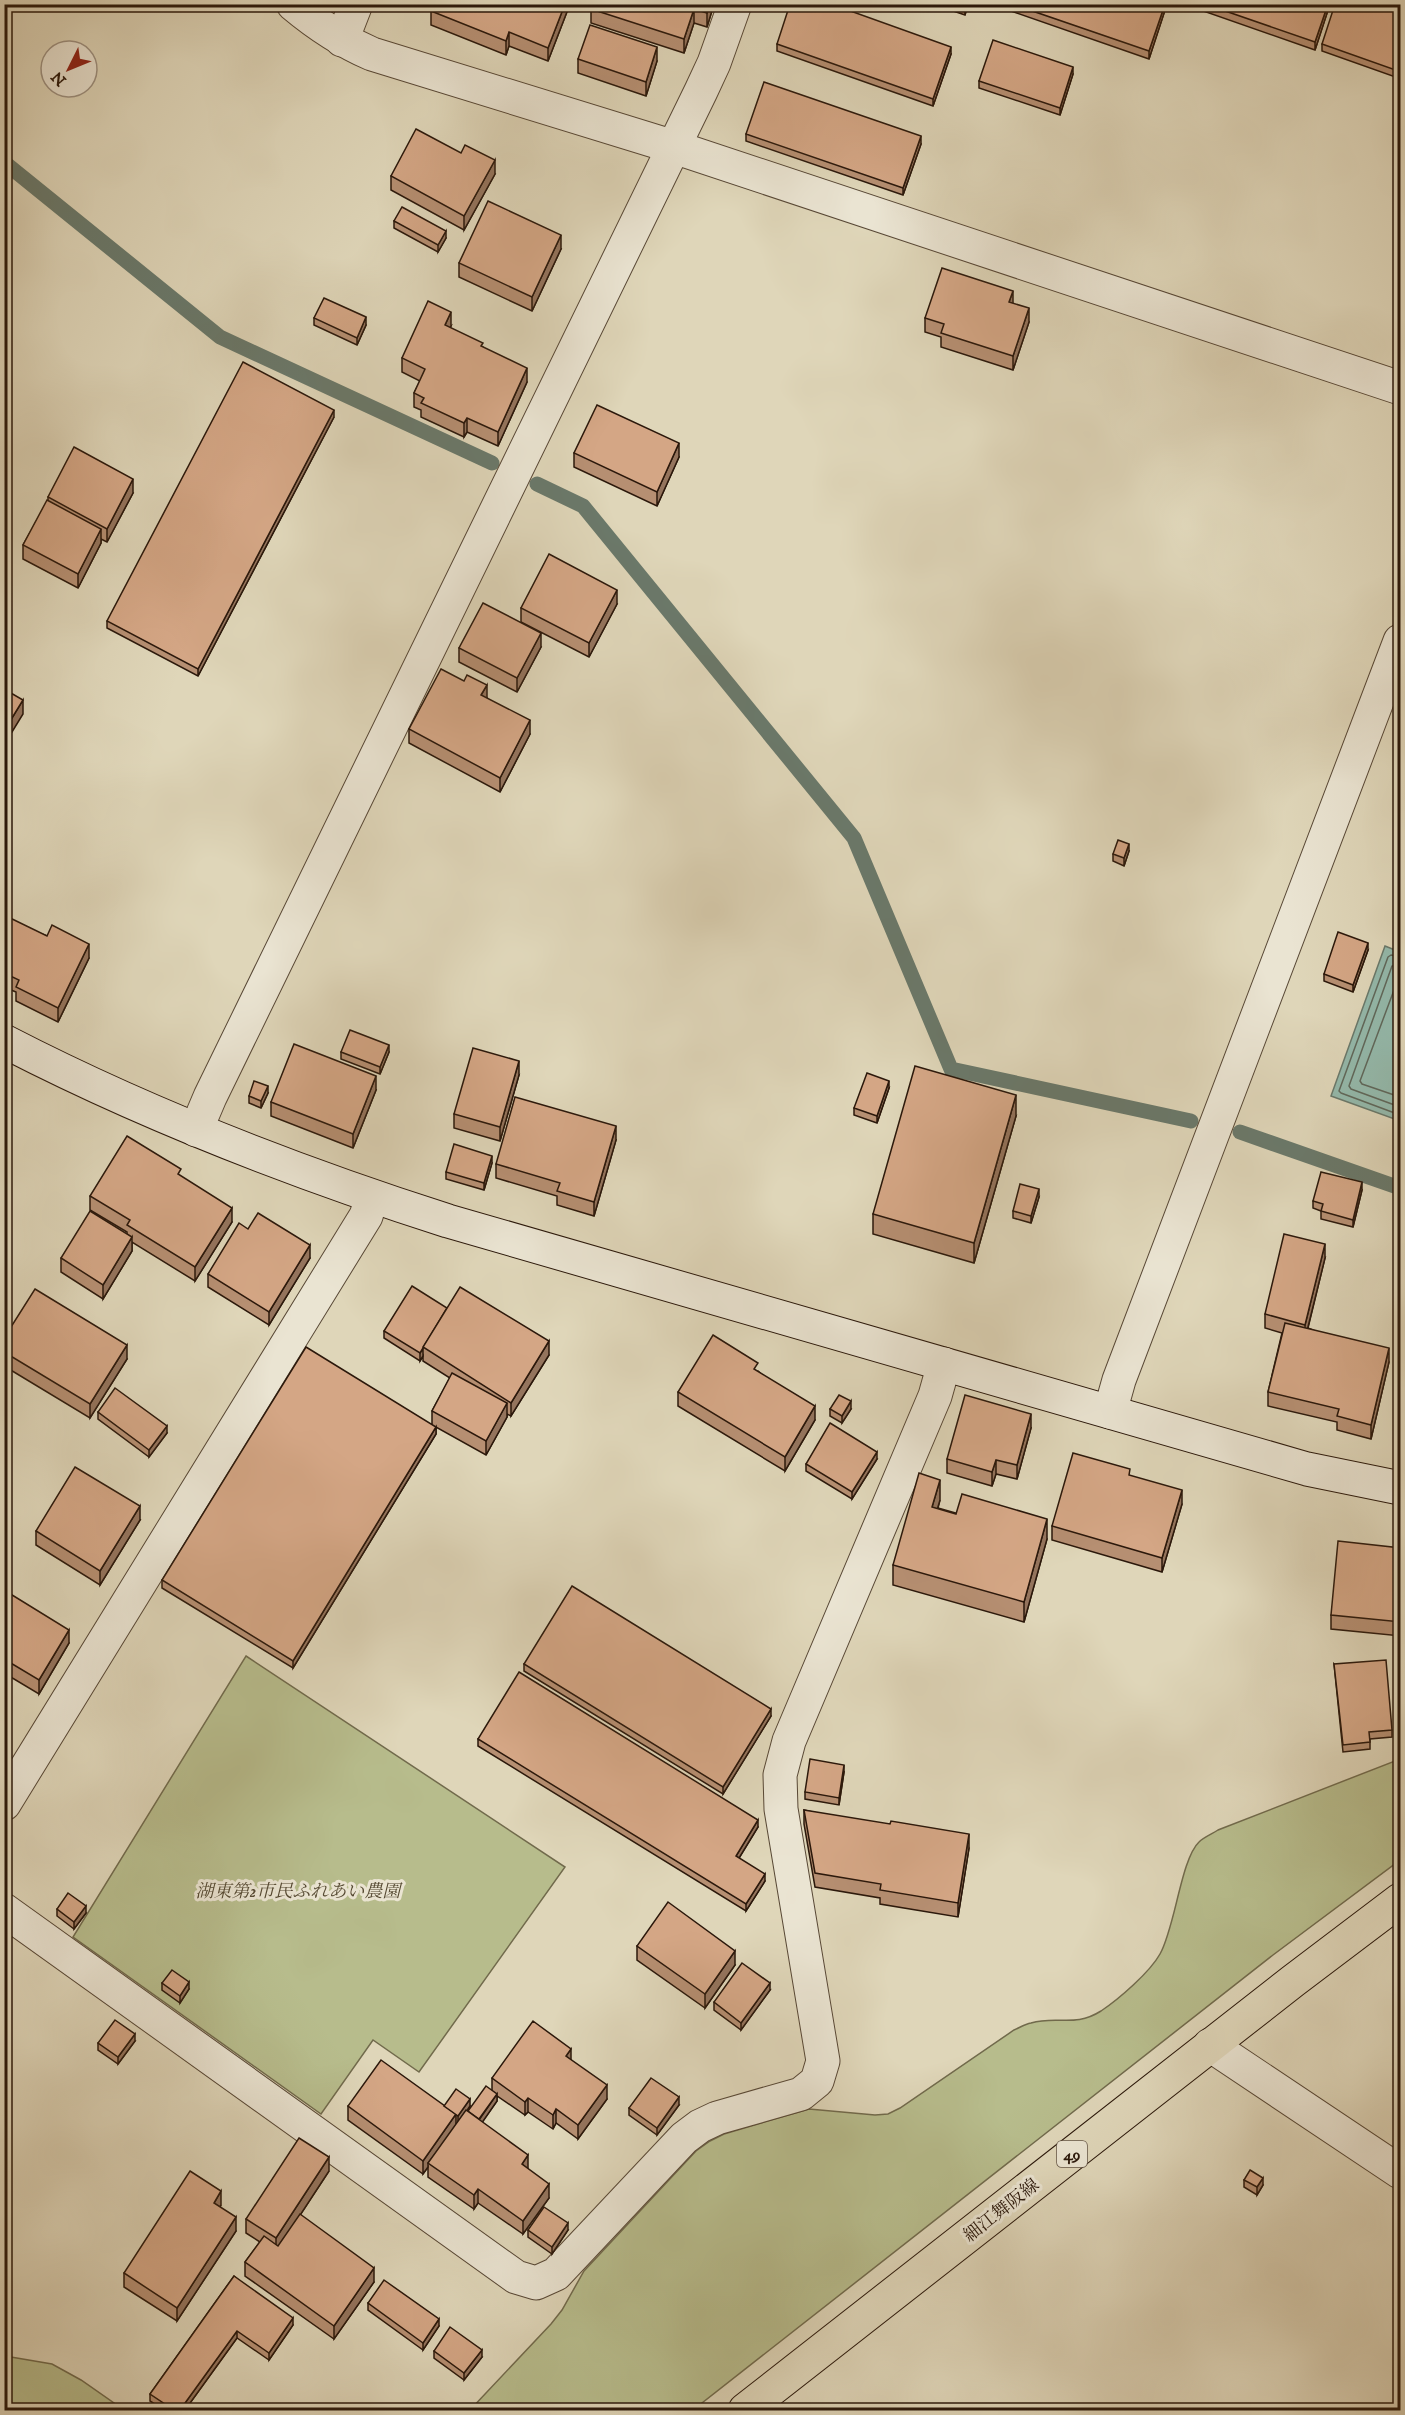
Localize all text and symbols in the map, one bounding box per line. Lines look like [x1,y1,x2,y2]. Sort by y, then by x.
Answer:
north arrow [39,39,99,99]
text: N [47,67,71,90]
park label: 湖東第2市民ふれあい農園 [196,1881,403,1903]
road number: 49 [1057,2141,1087,2167]
street label: 細江舞阪線 [959,2174,1044,2247]

